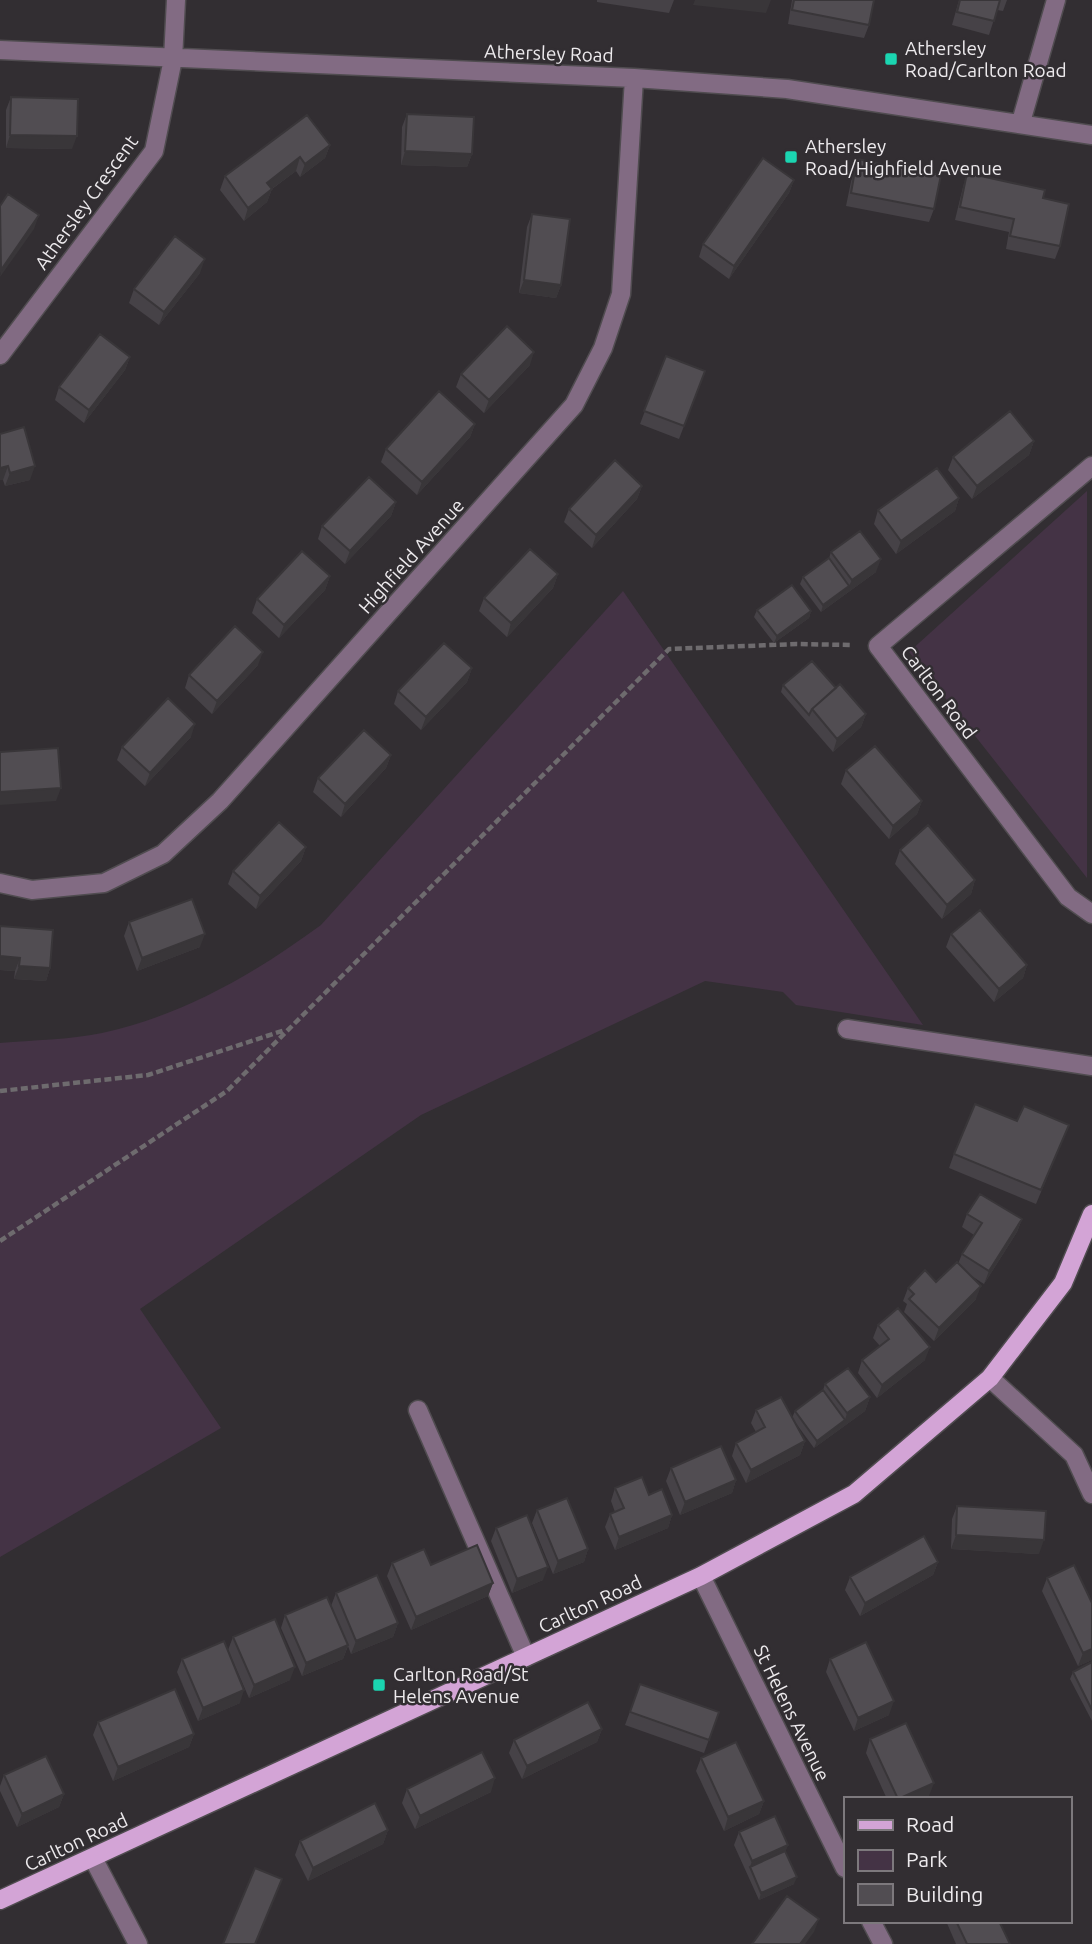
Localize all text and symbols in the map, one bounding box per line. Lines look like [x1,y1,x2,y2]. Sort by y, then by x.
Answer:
place label: Athersley Road/Carlton Road [905,37,1067,81]
street label: Athersley Road [484,40,614,66]
marker: Athersley Road/Carlton Road [883,51,899,67]
street label: Athersley Crescent [30,130,142,273]
place label: Athersley Road/Highfield Avenue [805,135,1002,179]
marker: Athersley Road/Highfield Avenue [783,149,799,165]
street label: Highfield Avenue [354,494,468,618]
street label: Carlton Road [897,641,981,743]
street label: Carlton Road [535,1571,645,1637]
street label: St Helens Avenue [750,1641,834,1785]
place label: Carlton Road/St Helens Avenue [393,1663,529,1707]
marker: Carlton Road/St Helens Avenue [371,1677,387,1693]
legend [844,1797,1071,1923]
street label: Carlton Road [21,1809,131,1875]
text: Road [906,1812,954,1836]
text: Park [906,1847,948,1871]
text: Building [906,1882,983,1906]

